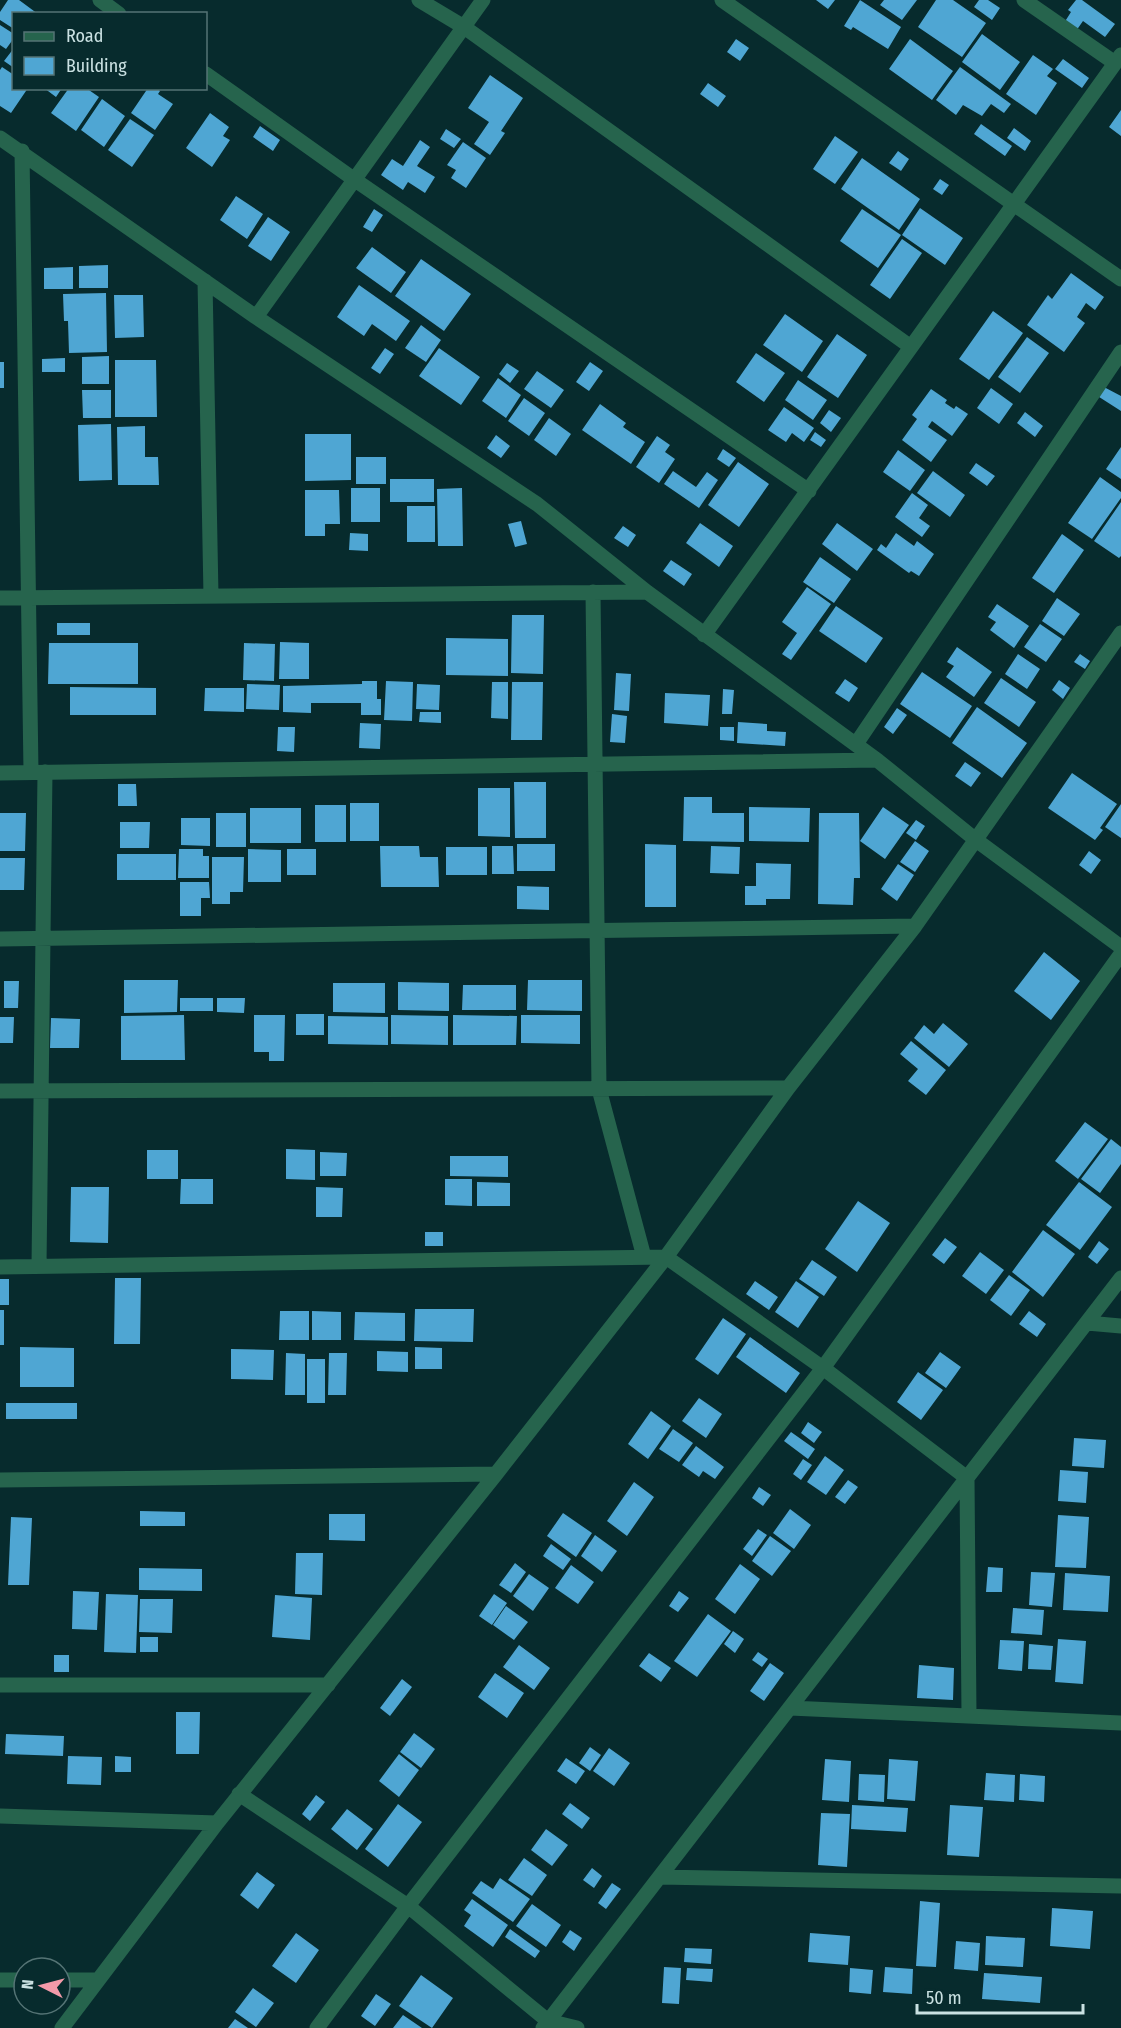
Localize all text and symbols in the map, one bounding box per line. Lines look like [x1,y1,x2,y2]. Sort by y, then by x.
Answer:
legend [12,12,207,90]
text: Road [66,25,103,47]
text: Building [66,55,127,77]
north arrow [12,1956,72,2016]
scale bar [917,1977,1084,2015]
text: N [18,1979,38,1990]
text: 50 m [926,1987,962,2009]

